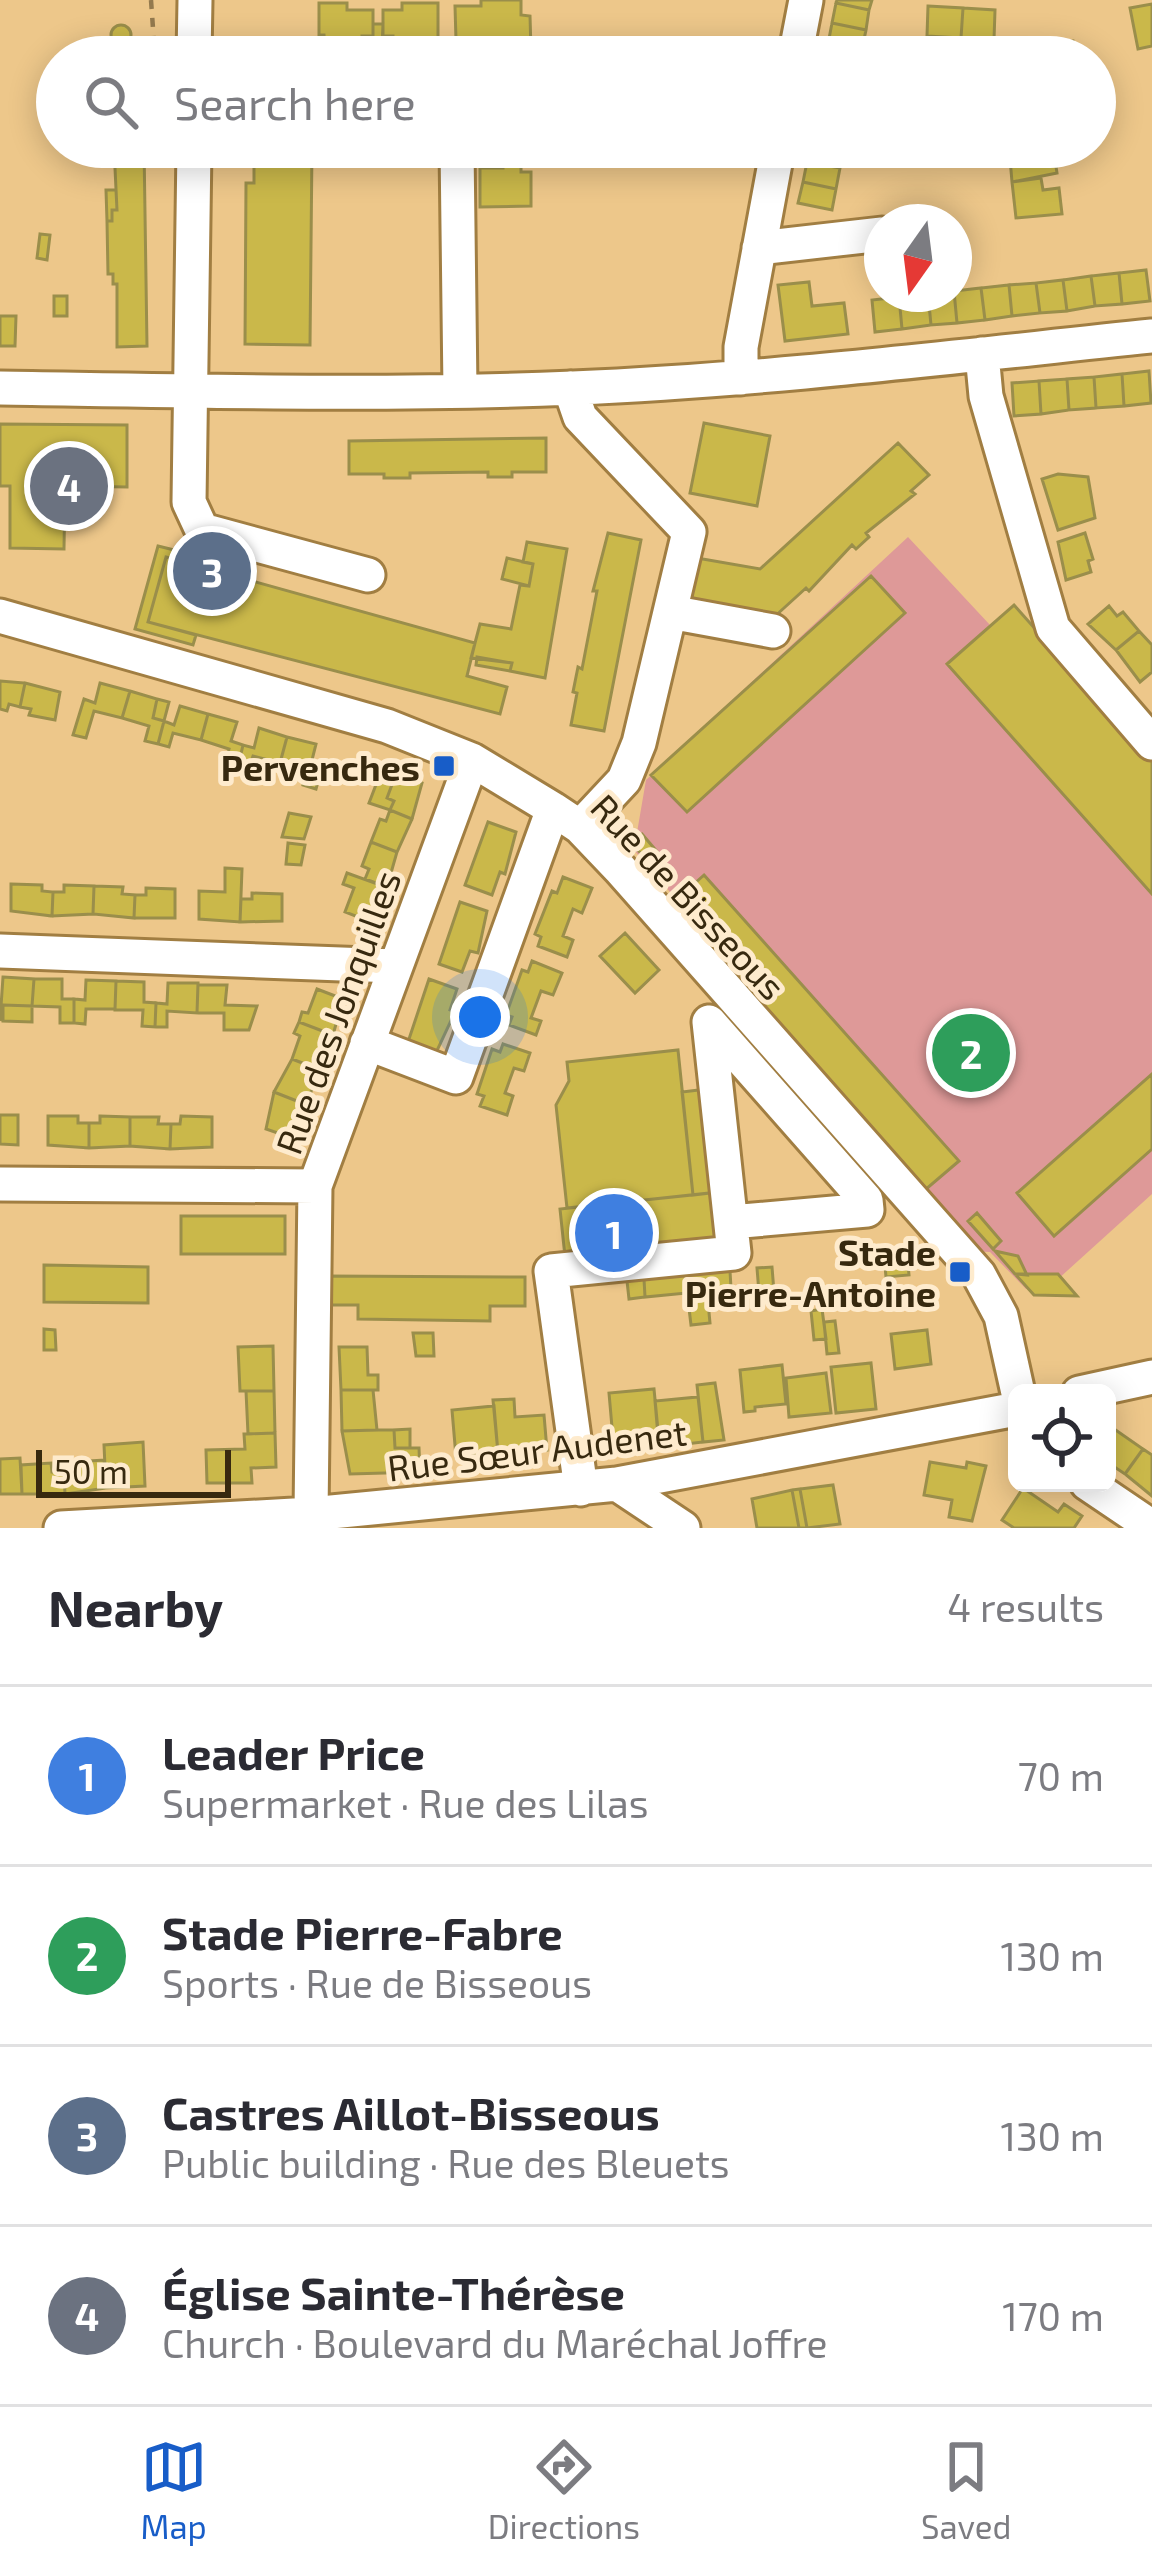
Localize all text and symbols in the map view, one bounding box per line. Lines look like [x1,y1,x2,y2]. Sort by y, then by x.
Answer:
search box [36,36,1116,168]
icon: search [78,69,144,135]
text: Search here [174,75,416,129]
north arrow [864,204,972,312]
pin: 4 [30,441,108,531]
pin: 3 [173,526,251,616]
place label: Pervenches [221,745,420,788]
marker: Pervenches [431,753,457,779]
street label: Rue de Bisseous [583,785,795,1007]
street label: Rue des Jonquilles [266,865,408,1159]
your location [450,987,510,1047]
pin: 2 [932,1008,1010,1098]
pin: 1 [575,1188,653,1278]
place label: Stade Pierre-Antoine [685,1230,936,1314]
marker: Stade Pierre-Antoine [947,1259,973,1285]
map controls [1008,1384,1116,1492]
button: locate [1008,1384,1116,1492]
street label: Rue Sœur Audenet [385,1409,689,1489]
scale bar [36,1444,231,1497]
text: 50 m [54,1451,128,1491]
text: Nearby [48,1576,223,1637]
text: 4 results [947,1583,1104,1630]
text: Leader Price [162,1725,425,1779]
text: 1 [79,1752,95,1799]
text: 70 m [1018,1752,1104,1799]
text: Supermarket · Rue des Lilas [162,1779,649,1826]
text: Stade Pierre-Fabre [162,1905,563,1959]
text: 2 [76,1932,98,1979]
text: 130 m [1000,1932,1104,1979]
text: Sports · Rue de Bisseous [162,1959,592,2006]
text: Castres Aillot-Bisseous [162,2085,660,2139]
text: 3 [76,2112,98,2159]
text: 130 m [1000,2112,1104,2159]
text: Public building · Rue des Bleuets [162,2139,730,2186]
text: Église Sainte-Thérèse [162,2265,625,2319]
text: 4 [75,2292,99,2339]
text: 170 m [1002,2292,1104,2339]
text: Church · Boulevard du Maréchal Joffre [162,2319,828,2366]
tab: Map [141,2434,207,2546]
tab: Directions [488,2434,640,2546]
tab: Saved [921,2434,1011,2546]

